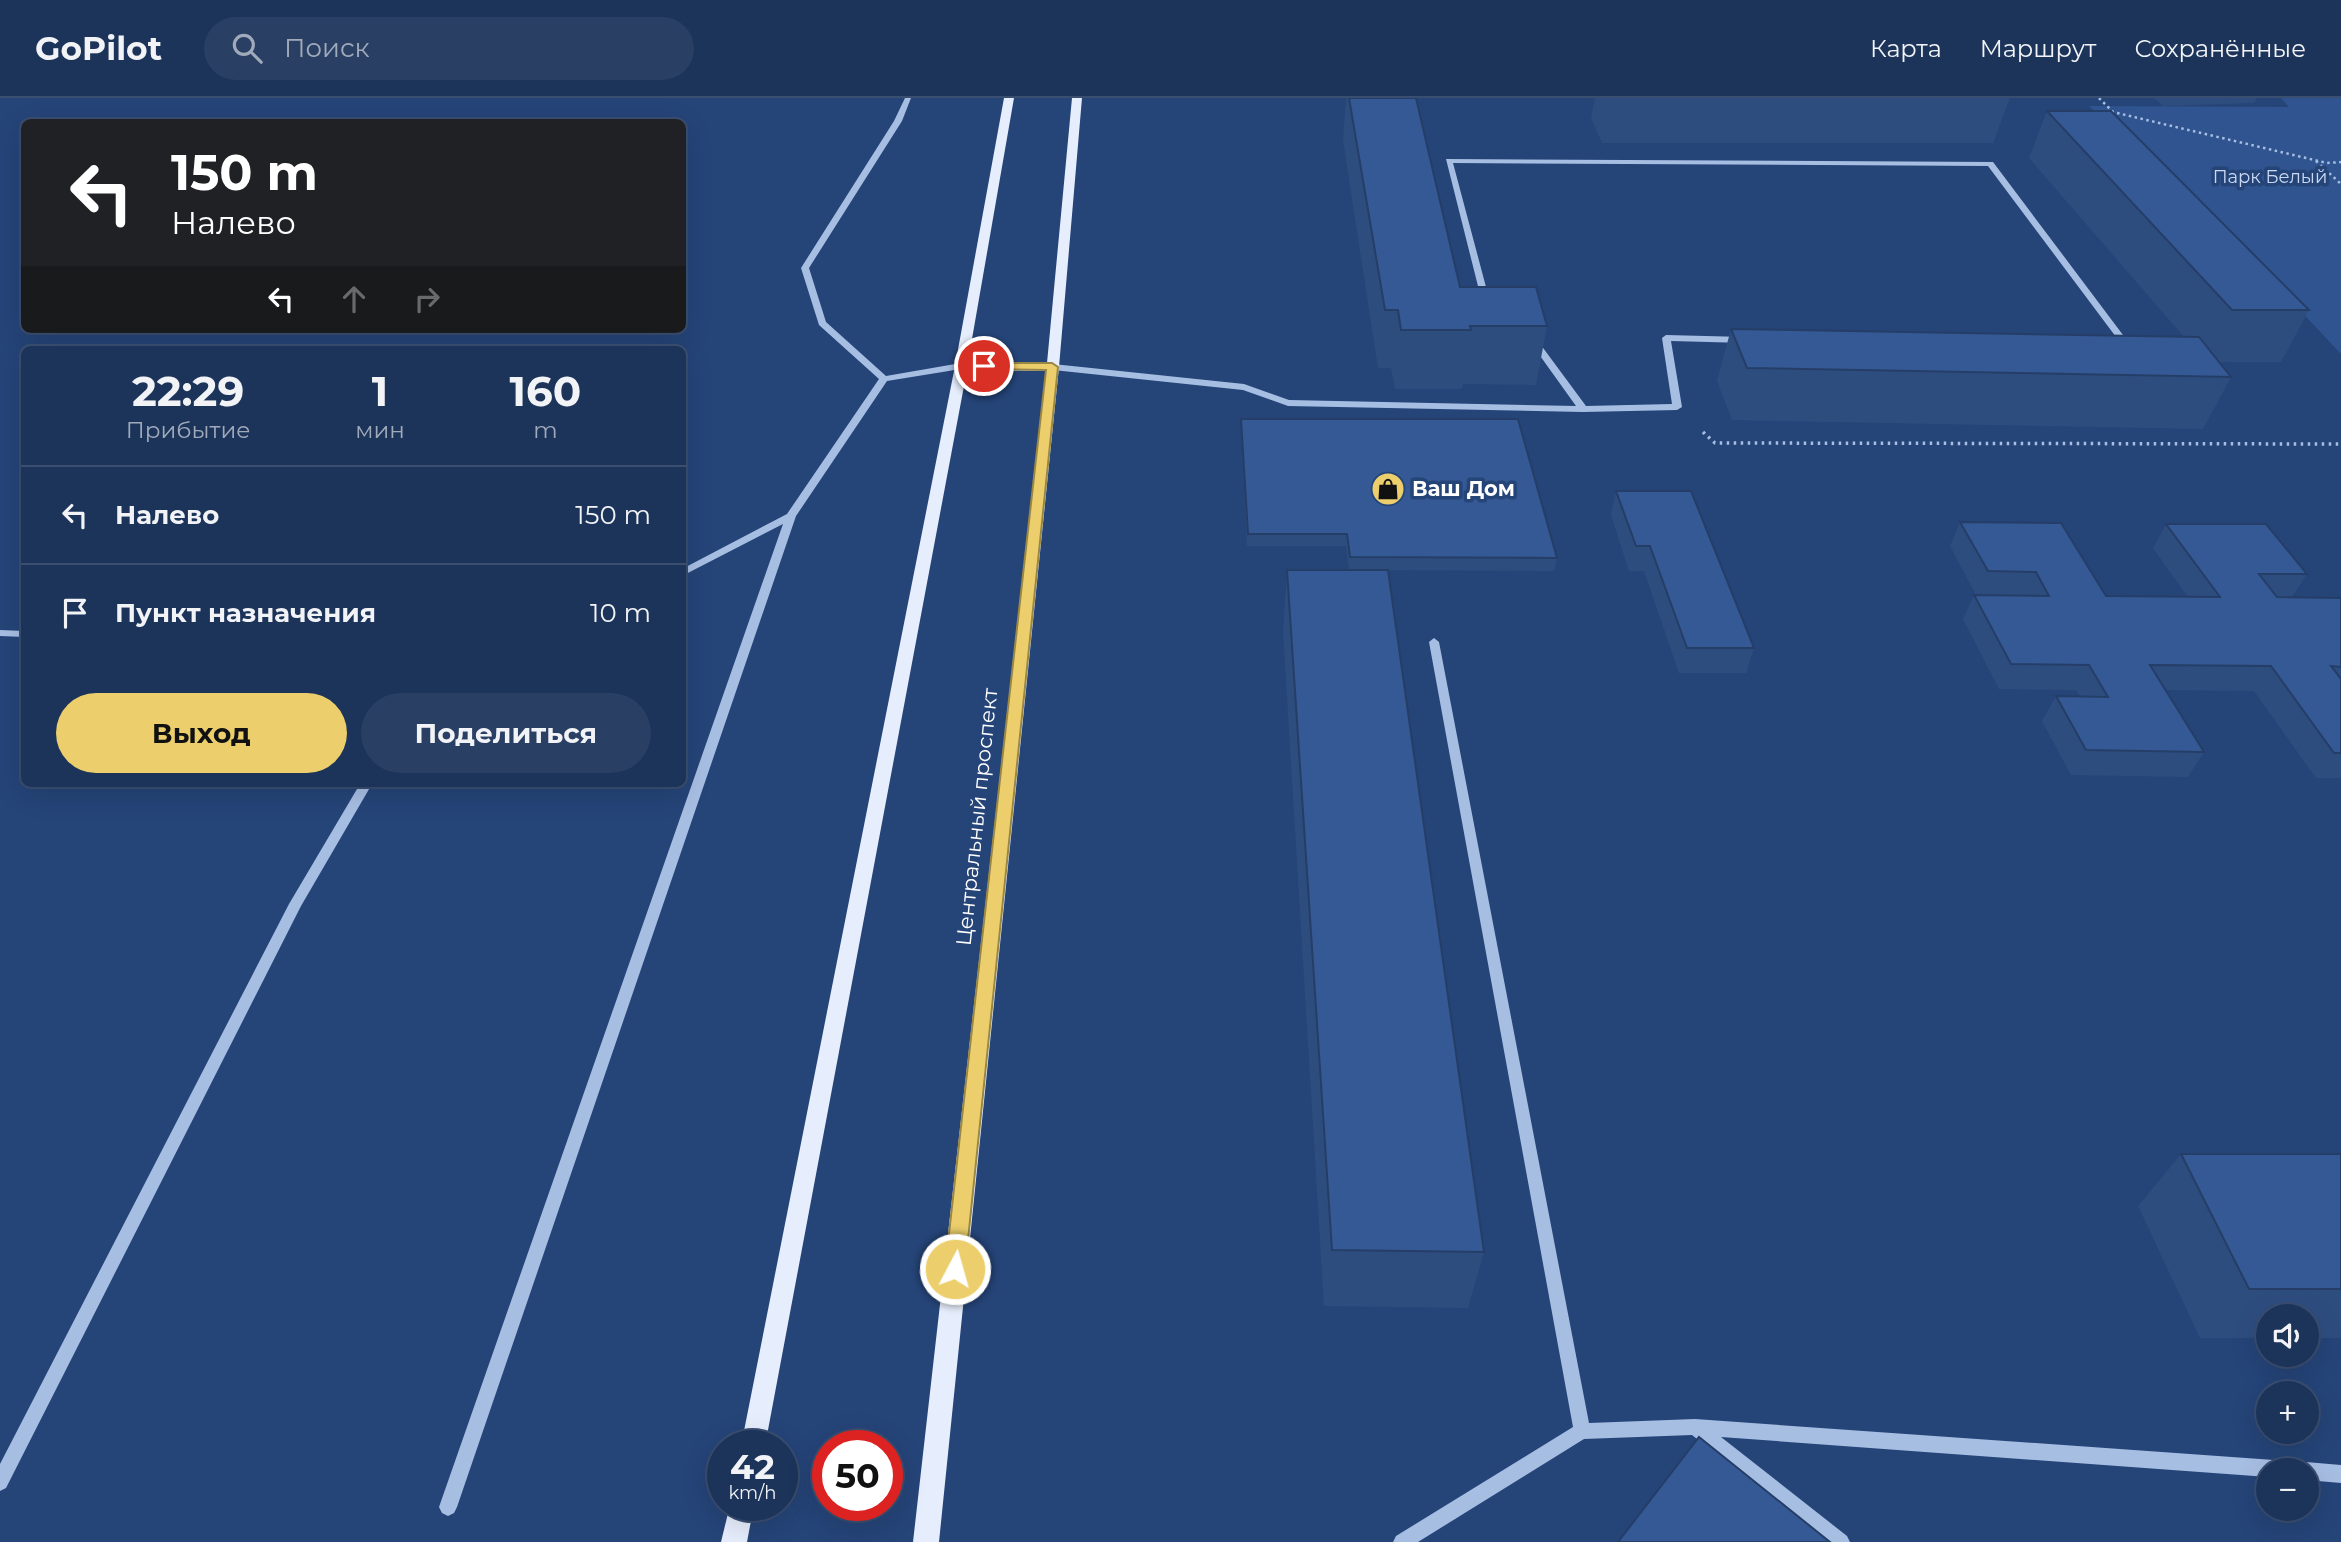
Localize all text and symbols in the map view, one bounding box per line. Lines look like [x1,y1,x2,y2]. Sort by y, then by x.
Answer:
search box [204,17,694,80]
text: GoPilot [35,28,162,68]
icon: search [228,29,266,67]
text: Поиск [284,32,370,64]
text: Карта [1870,34,1942,63]
text: Маршрут [1980,34,2096,63]
text: Сохранённые [2134,34,2306,63]
text: 150 m [171,143,318,202]
icon: left [56,147,147,238]
park label: Парк Белый [2213,166,2327,188]
text: Налево [171,203,296,242]
icon: left [262,280,300,318]
icon: ahead [335,280,373,318]
icon: right [408,280,446,318]
pin [954,336,1014,396]
icon: arrive [965,347,1003,385]
text: 22:29 [132,365,244,417]
text: 1 [372,365,388,417]
text: 160 [510,365,581,417]
text: Прибытие [126,416,250,444]
text: мин [355,416,405,444]
text: m [533,416,558,444]
shop icon: Ваш Дом [1369,470,1407,508]
place label: Ваш Дом [1412,476,1515,501]
icon: left [56,496,94,534]
text: Налево [115,499,219,531]
text: 150 m [575,499,651,531]
icon: arrive [56,594,94,632]
text: Пункт назначения [115,597,376,629]
text: 10 m [590,597,651,629]
street label: Центральный проспект [951,687,1002,947]
button: Выход [56,693,347,773]
button: Поделиться [361,693,651,773]
position arrow [918,1232,992,1306]
map controls [2256,1304,2319,1521]
button: sound [2256,1304,2319,1367]
button: + [2256,1381,2319,1444]
speed limit sign: 50 [812,1430,903,1521]
text: 42 [730,1445,775,1488]
button: − [2256,1458,2319,1521]
text: km/h [728,1482,777,1504]

